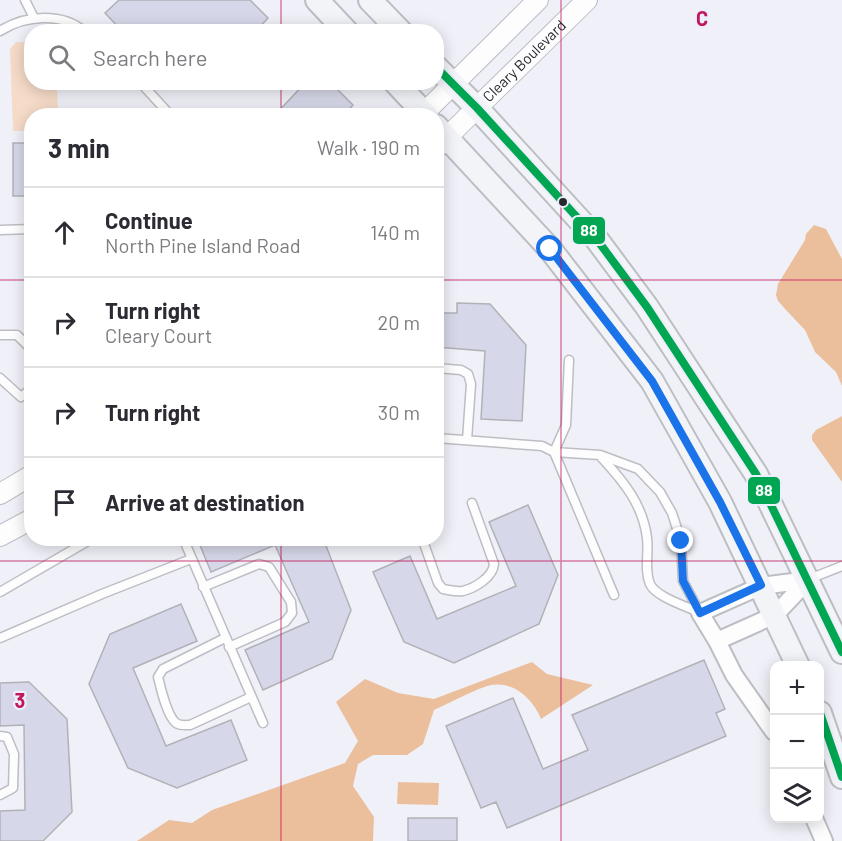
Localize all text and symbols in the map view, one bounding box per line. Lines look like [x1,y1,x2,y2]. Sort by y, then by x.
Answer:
text: C [696,6,708,30]
street label: Cleary Boulevard [479,16,569,105]
search box [24,24,444,90]
icon: search [45,41,78,74]
text: Search here [93,44,207,70]
text: 3 min [48,132,110,163]
text: Walk · 190 m [317,135,420,159]
unlabelled marker [557,196,569,208]
text: Continue [105,207,193,233]
icon: ahead [48,216,81,249]
line badge: 88 [572,216,606,245]
text: 140 m [370,220,420,244]
text: 88 [580,220,598,239]
text: North Pine Island Road [105,233,301,257]
route start [536,235,562,261]
text: Turn right [105,297,200,323]
icon: right [48,306,81,339]
text: 20 m [377,310,420,334]
text: Cleary Court [105,323,212,347]
icon: right [48,396,81,429]
text: Turn right [105,399,200,425]
text: 30 m [378,400,420,424]
line badge: 88 [747,476,781,505]
text: 88 [755,480,773,499]
icon: arrive [48,486,81,519]
text: Arrive at destination [105,489,304,515]
route end [667,527,693,553]
map controls [770,661,824,823]
button: + [770,661,824,715]
text: 3 [15,688,25,712]
button: − [770,715,824,769]
button: layers [770,769,824,823]

